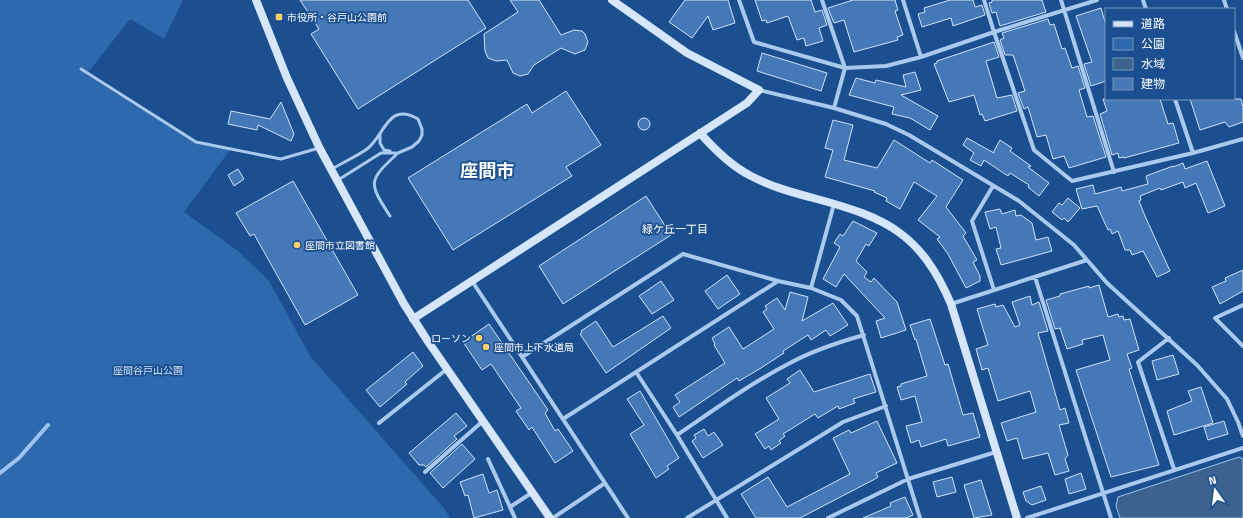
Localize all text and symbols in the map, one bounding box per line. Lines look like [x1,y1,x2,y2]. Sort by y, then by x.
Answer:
legend [1105,8,1235,100]
place label: 市役所・谷戸山公園前 [287,10,387,25]
marker: 市役所・谷戸山公園前 [274,12,284,22]
text: 道路 [1141,14,1165,33]
text: 公園 [1141,34,1165,53]
text: 水域 [1141,54,1165,73]
text: 建物 [1141,74,1165,93]
district label: 座間市 [460,157,514,184]
district label: 緑ケ丘一丁目 [642,221,708,237]
place label: 座間市立図書館 [305,238,375,253]
marker: 座間市立図書館 [292,240,302,250]
place label: ローソン [431,331,471,346]
marker: ローソン [474,333,484,343]
place label: 座間市上下水道局 [494,340,574,355]
marker: 座間市上下水道局 [481,342,491,352]
park label: 座間谷戸山公園 [113,363,183,378]
north arrow [1195,470,1235,510]
text: N [1207,472,1218,489]

